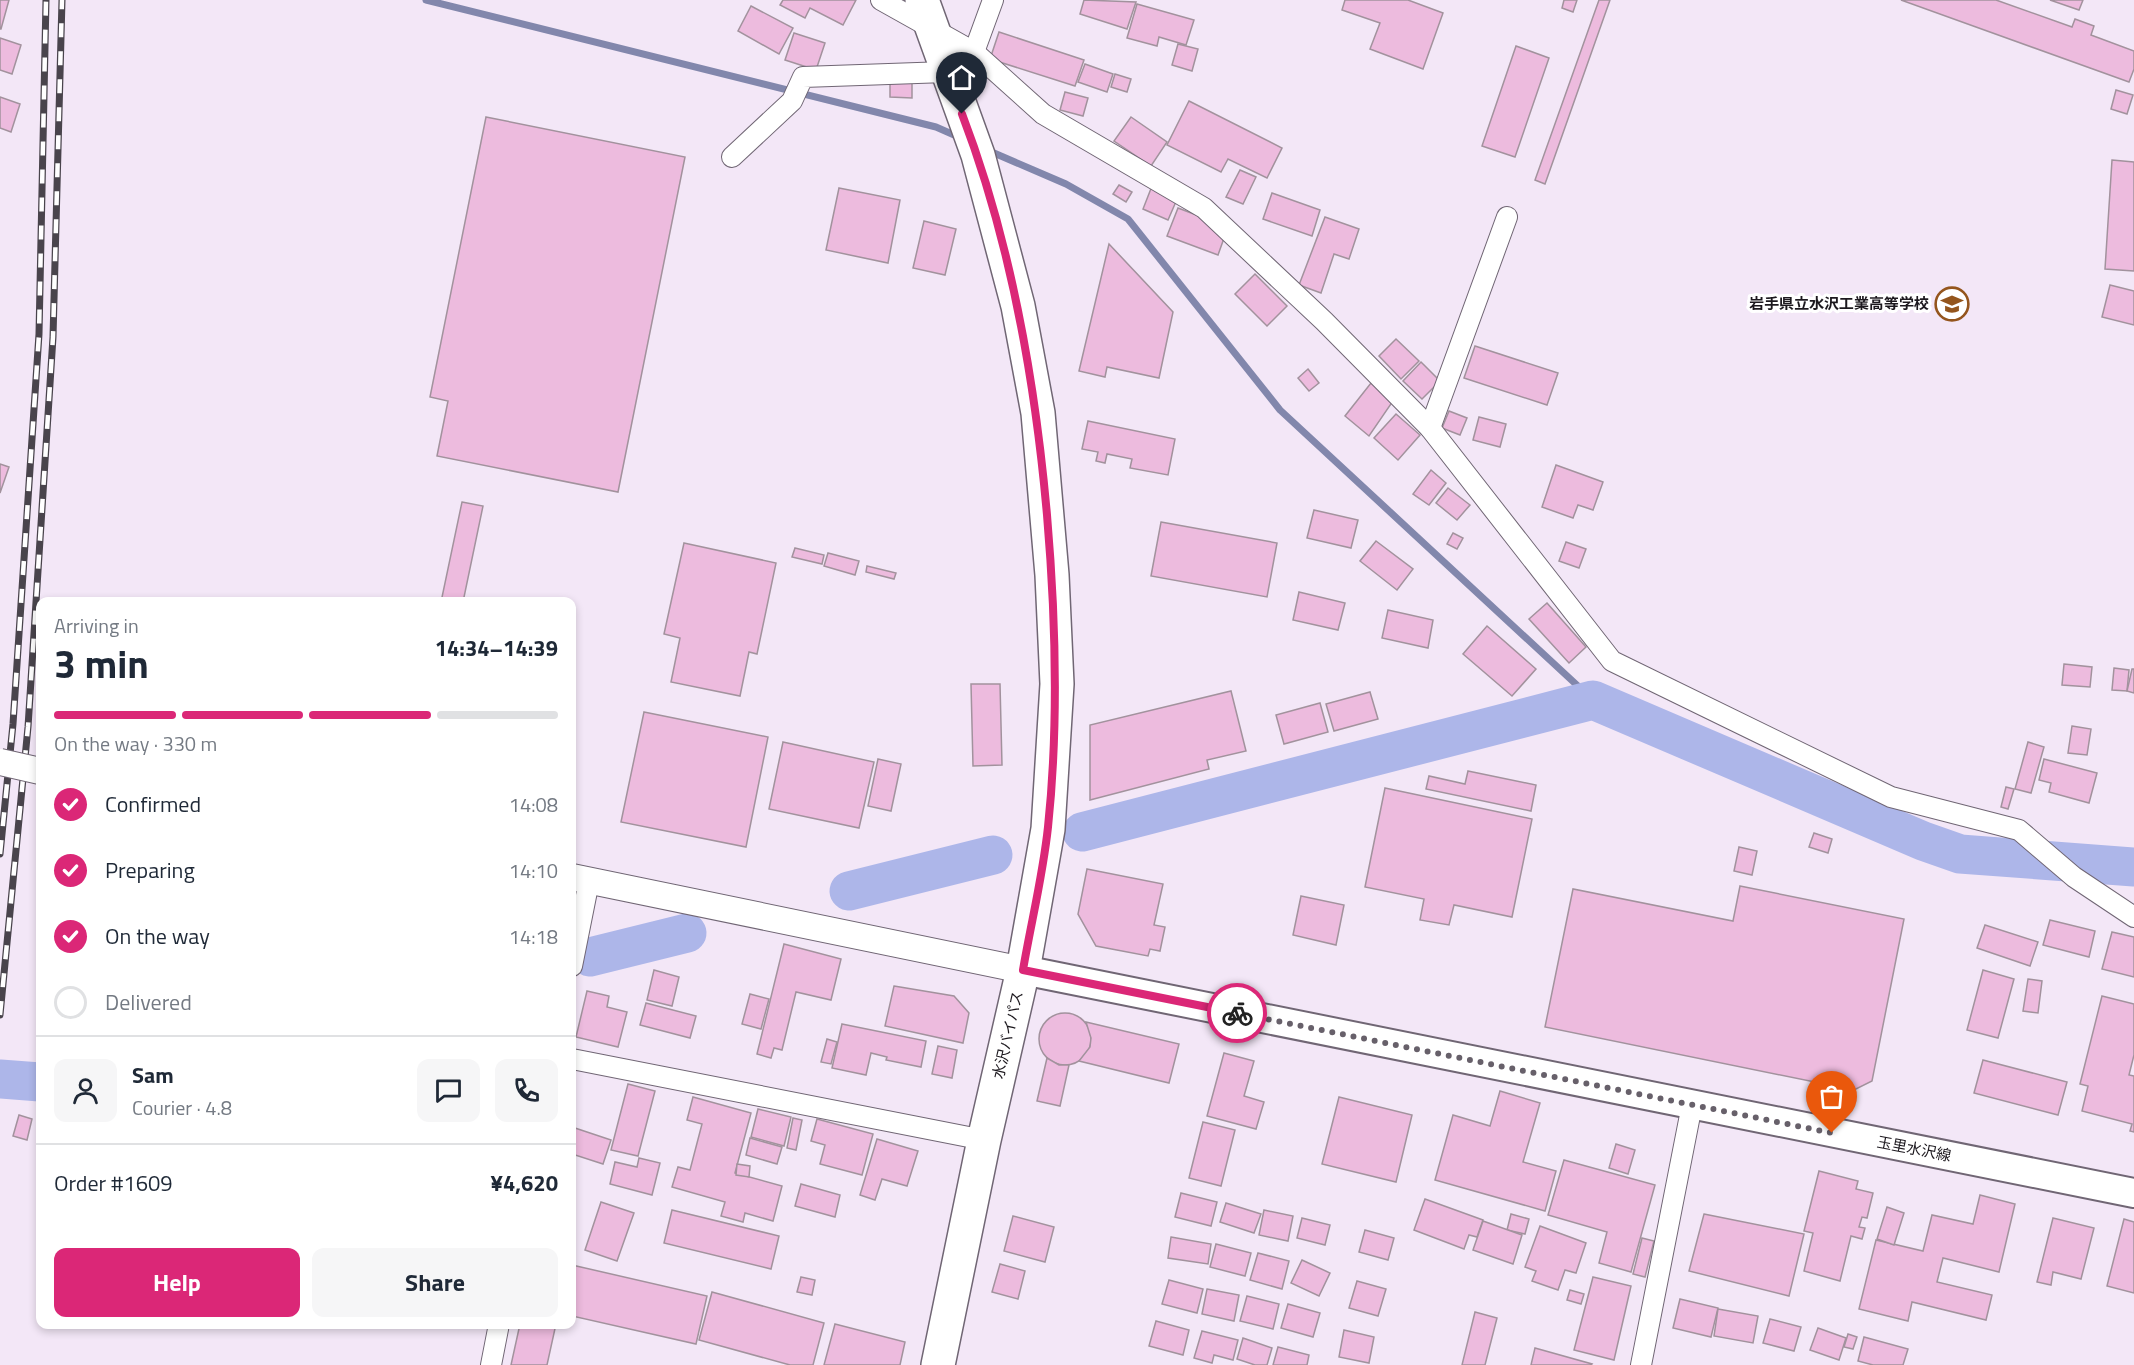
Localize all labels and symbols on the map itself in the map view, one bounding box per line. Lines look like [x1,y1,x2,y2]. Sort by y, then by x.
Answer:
pin [936,52,987,114]
school or university icon: 岩手県立水沢工業高等学校 [1934,286,1970,322]
place label: 岩手県立水沢工業高等学校 [1749,292,1929,315]
courier [1207,983,1267,1043]
street label: 水沢バイパス [986,989,1029,1081]
pin [1806,1071,1857,1133]
street label: 玉里水沢線 [1875,1130,1953,1167]

